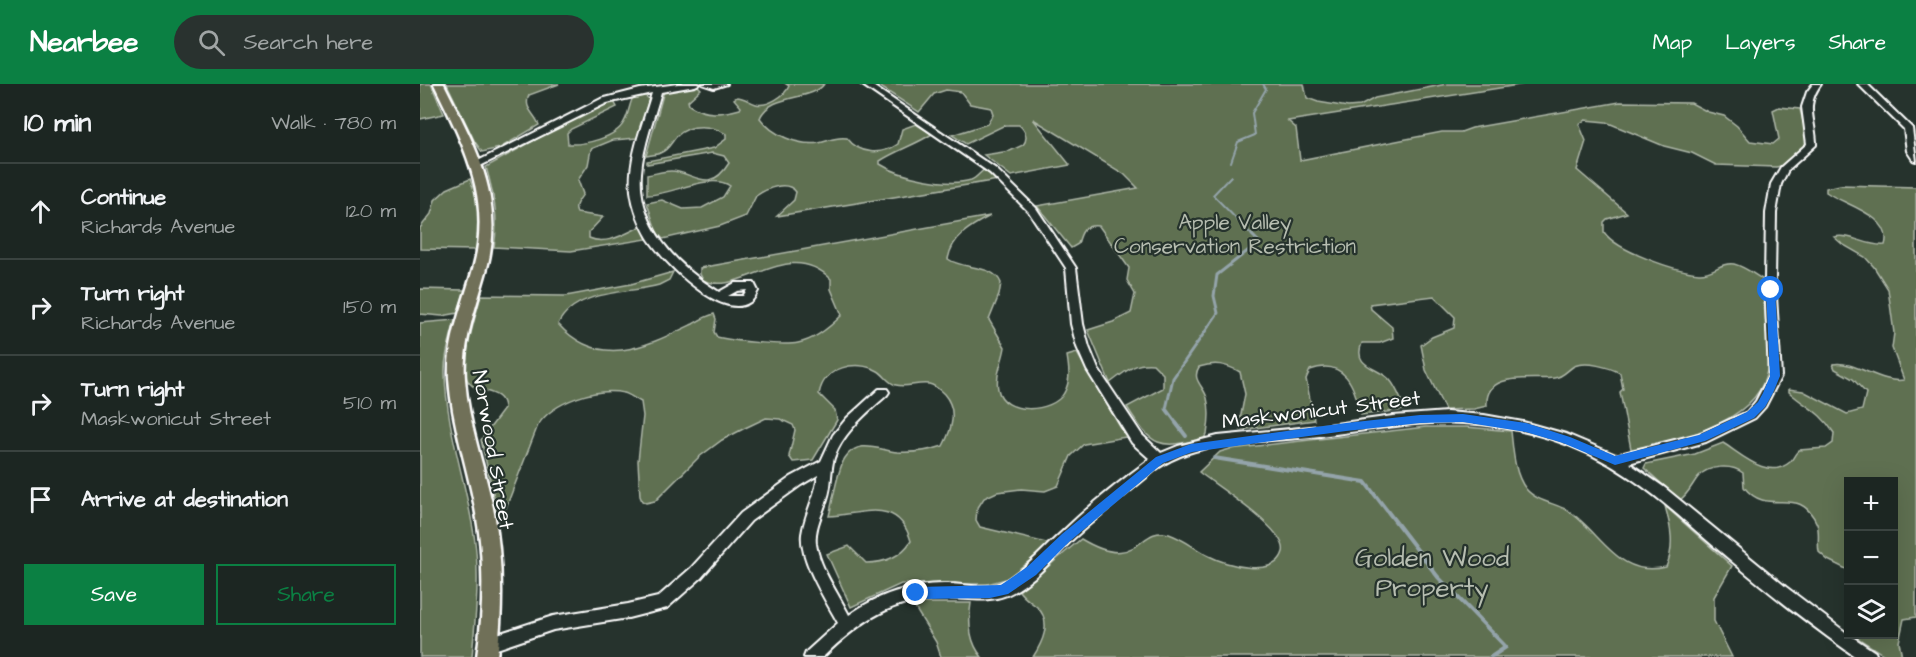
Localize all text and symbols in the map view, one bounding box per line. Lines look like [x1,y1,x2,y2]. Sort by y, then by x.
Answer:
search box [174,15,594,69]
text: Nearbee [30,23,138,62]
icon: search [195,26,228,59]
text: Search here [243,27,373,58]
text: Map [1652,28,1692,57]
text: Layers [1725,28,1795,57]
text: Share [1828,28,1886,57]
text: 10 min [24,105,91,141]
text: Walk · 780 m [271,109,396,137]
text: Continue [81,182,166,213]
icon: ahead [24,195,57,228]
text: 120 m [346,197,396,225]
park label: Apple Valley Conservation Restriction [1114,208,1356,261]
text: Richards Avenue [81,213,235,241]
route start [1757,276,1783,302]
text: Turn right [81,278,184,309]
icon: right [24,291,57,324]
text: 150 m [343,293,396,321]
text: Richards Avenue [81,309,235,337]
street label: Norwood Street [465,368,521,532]
text: Turn right [81,374,184,405]
street label: Maskwonicut Street [1220,383,1422,437]
icon: right [24,387,57,420]
text: 510 m [343,389,396,417]
text: Maskwonicut Street [81,405,271,433]
map controls [1844,477,1898,639]
button: + [1844,477,1898,531]
icon: arrive [24,483,57,516]
text: Arrive at destination [81,484,288,515]
button: − [1844,531,1898,585]
park label: Golden Wood Property [1355,540,1509,608]
button: Save [24,564,204,625]
button: Share [216,564,396,625]
route end [902,579,928,605]
button: layers [1844,585,1898,639]

